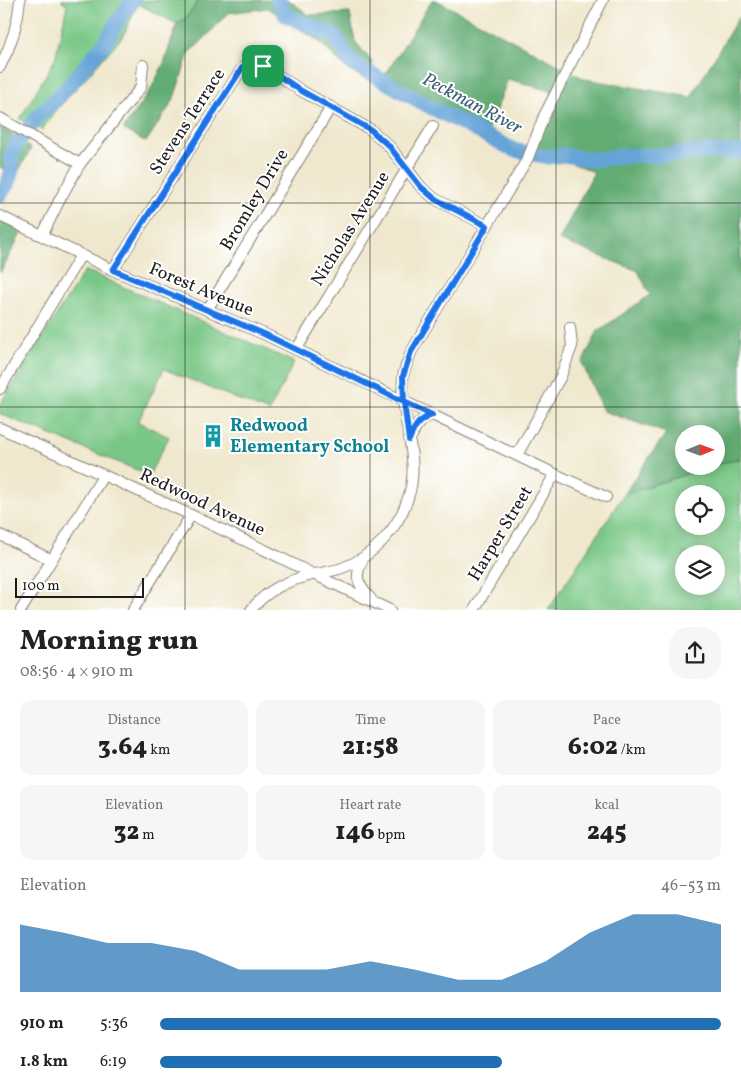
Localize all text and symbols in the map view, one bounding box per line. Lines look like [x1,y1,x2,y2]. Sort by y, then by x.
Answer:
pin [242,45,284,87]
icon: arrive [249,52,277,80]
street label: Stevens Terrace [144,64,232,180]
water label: Peckman River [418,67,527,142]
street label: Bromley Drive [215,144,295,256]
street label: Nicholas Avenue [306,167,396,291]
street label: Forest Avenue [145,257,257,323]
place label: Redwood Elementary School [230,414,390,460]
building icon: Redwood Elementary School [200,423,226,449]
north arrow [675,425,725,475]
map controls [675,425,725,595]
street label: Redwood Avenue [135,463,269,543]
street label: Harper Street [463,482,539,586]
button: locate [675,485,725,535]
button: layers [675,545,725,595]
scale bar [15,575,144,598]
text: 100 m [22,577,60,596]
text: Morning run [20,622,198,661]
button: share [669,627,721,679]
text: 08:56 · 4 × 910 m [20,661,133,683]
text: Distance [107,711,161,730]
text: Time [355,711,386,730]
text: Pace [593,711,621,730]
text: 3.64 [98,730,147,765]
text: 21:58 [342,730,399,765]
text: 6:02 [568,730,618,765]
text: km [147,741,170,760]
text: /km [618,741,646,760]
text: Elevation [105,796,163,815]
text: Heart rate [340,796,401,815]
text: kcal [594,796,619,815]
text: 32 [114,815,139,850]
text: 146 [335,815,375,850]
text: 245 [587,815,627,850]
text: m [139,826,155,845]
text: bpm [375,826,406,845]
text: Elevation [20,875,87,897]
text: 46–53 m [661,875,721,897]
text: 910 m [20,1013,64,1035]
text: 5:36 [100,1013,128,1035]
text: 1.8 km [20,1051,68,1073]
text: 6:19 [100,1051,126,1073]

